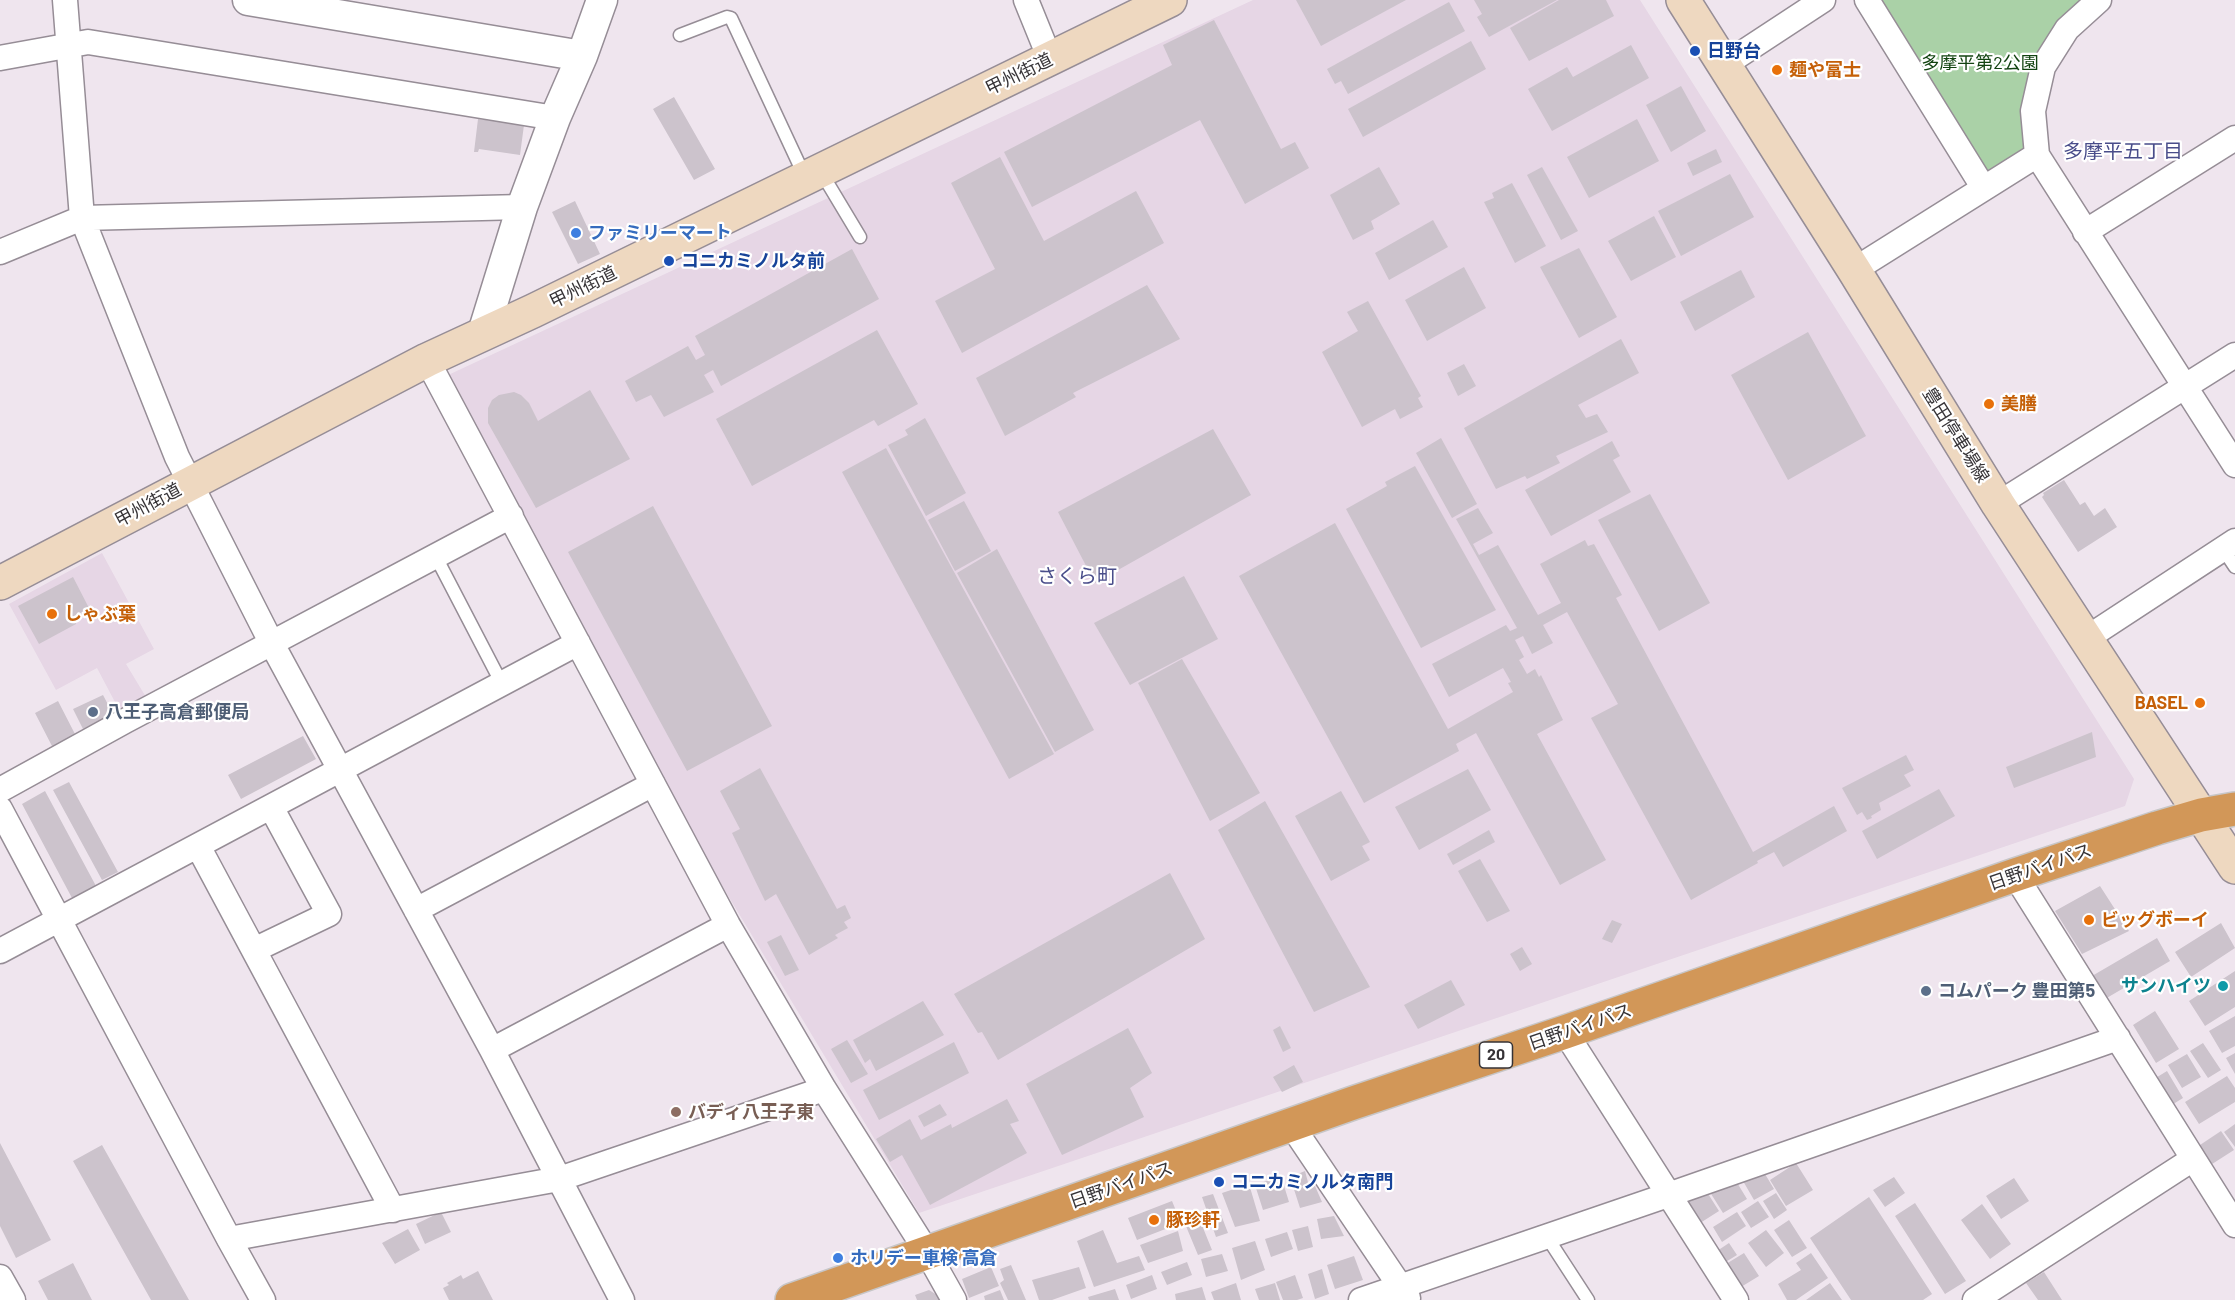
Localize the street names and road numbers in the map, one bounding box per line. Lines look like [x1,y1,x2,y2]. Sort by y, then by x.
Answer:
street label: 甲州街道 [982,49,1056,99]
street label: 甲州街道 [546,262,620,312]
street label: 豊田停車場線 [1918,383,1994,487]
street label: 甲州街道 [111,479,185,531]
street label: 日野バイパス [1985,839,2095,895]
street label: 日野バイパス [1525,999,1635,1055]
road number: 20 [1480,1042,1512,1068]
street label: 日野バイパス [1066,1157,1176,1213]

